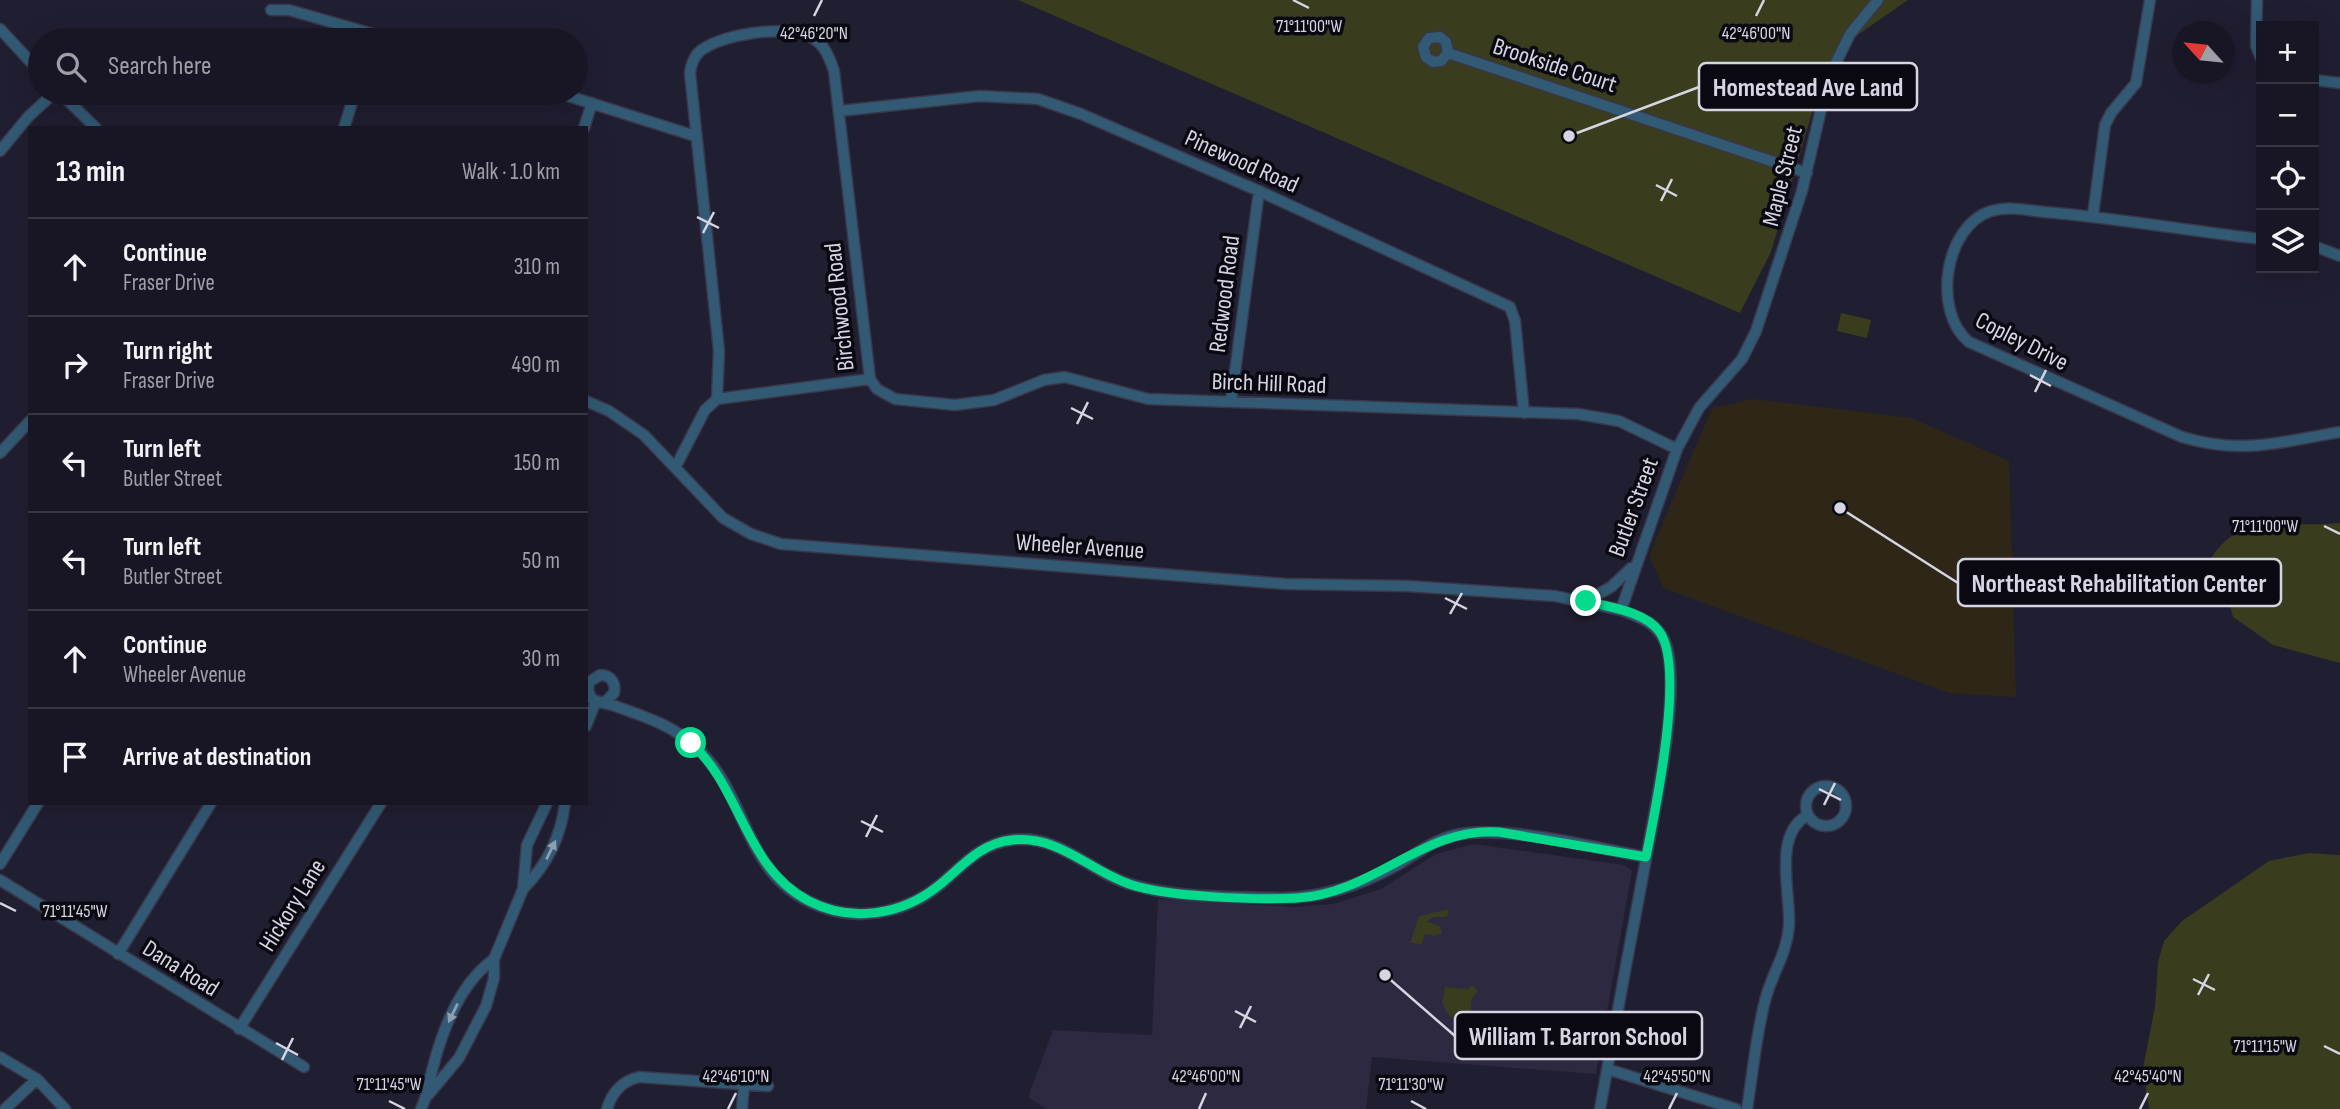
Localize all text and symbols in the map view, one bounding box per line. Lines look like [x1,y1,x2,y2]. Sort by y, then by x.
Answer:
text: 71°11'00"W [1276,16,1342,37]
north arrow [2172,21,2235,84]
map controls [2256,21,2319,273]
button: + [2256,21,2319,84]
text: 42°46'20"N [780,23,848,44]
text: 42°46'00"N [1722,23,1790,44]
search box [28,28,588,105]
street label: Brookside Court [1489,32,1620,99]
icon: search [52,48,90,86]
text: Search here [108,51,211,82]
callout: Homestead Ave Land [1699,63,1917,110]
text: Homestead Ave Land [1713,73,1903,104]
button: − [2256,84,2319,147]
street label: Pinewood Road [1180,123,1303,199]
street label: Maple Street [1756,123,1809,229]
button: locate [2256,147,2319,210]
text: 13 min [56,154,125,190]
text: Walk · 1.0 km [462,158,560,186]
button: layers [2256,210,2319,273]
street label: Redwood Road [1203,234,1246,354]
text: Continue [123,238,207,269]
street label: Birchwood Road [818,241,861,372]
icon: ahead [56,248,94,286]
text: 310 m [514,253,560,281]
text: Fraser Drive [123,269,215,297]
street label: Copley Drive [1971,306,2073,377]
text: Turn right [123,336,212,367]
icon: right [56,346,94,384]
text: 490 m [511,351,560,379]
text: Fraser Drive [123,367,215,395]
street label: Birch Hill Road [1211,367,1327,400]
text: Turn left [123,434,201,465]
icon: left [56,444,94,482]
text: 150 m [514,449,560,477]
street label: Butler Street [1602,454,1665,561]
text: Butler Street [123,465,222,493]
text: 71°11'00"W [2232,516,2298,537]
street label: Wheeler Avenue [1015,528,1145,565]
text: Turn left [123,532,201,563]
icon: left [56,542,94,580]
text: 50 m [522,547,560,575]
callout: Northeast Rehabilitation Center [1958,559,2281,606]
text: Butler Street [123,563,222,591]
text: Northeast Rehabilitation Center [1972,569,2266,600]
route end [1570,585,1601,616]
text: Continue [123,630,207,661]
icon: ahead [56,640,94,678]
text: 30 m [522,645,560,673]
text: Wheeler Avenue [123,661,246,689]
route start [675,727,706,758]
icon: arrive [56,738,94,776]
text: Arrive at destination [123,742,311,773]
one-way arrow [546,840,557,860]
street label: Hickory Lane [253,854,332,957]
text: 71°11'45"W [43,901,108,922]
street label: Dana Road [137,934,224,1003]
one-way arrow [448,1003,459,1023]
callout: William T. Barron School [1455,1012,1702,1059]
text: William T. Barron School [1469,1022,1687,1053]
text: 71°11'15"W [2233,1036,2297,1057]
text: 42°46'10"N [703,1066,769,1087]
text: 42°46'00"N [1172,1066,1240,1087]
text: 42°45'50"N [1643,1066,1711,1087]
text: 42°45'40"N [2114,1066,2182,1087]
text: 71°11'45"W [357,1074,422,1095]
text: 71°11'30"W [1378,1074,1444,1095]

